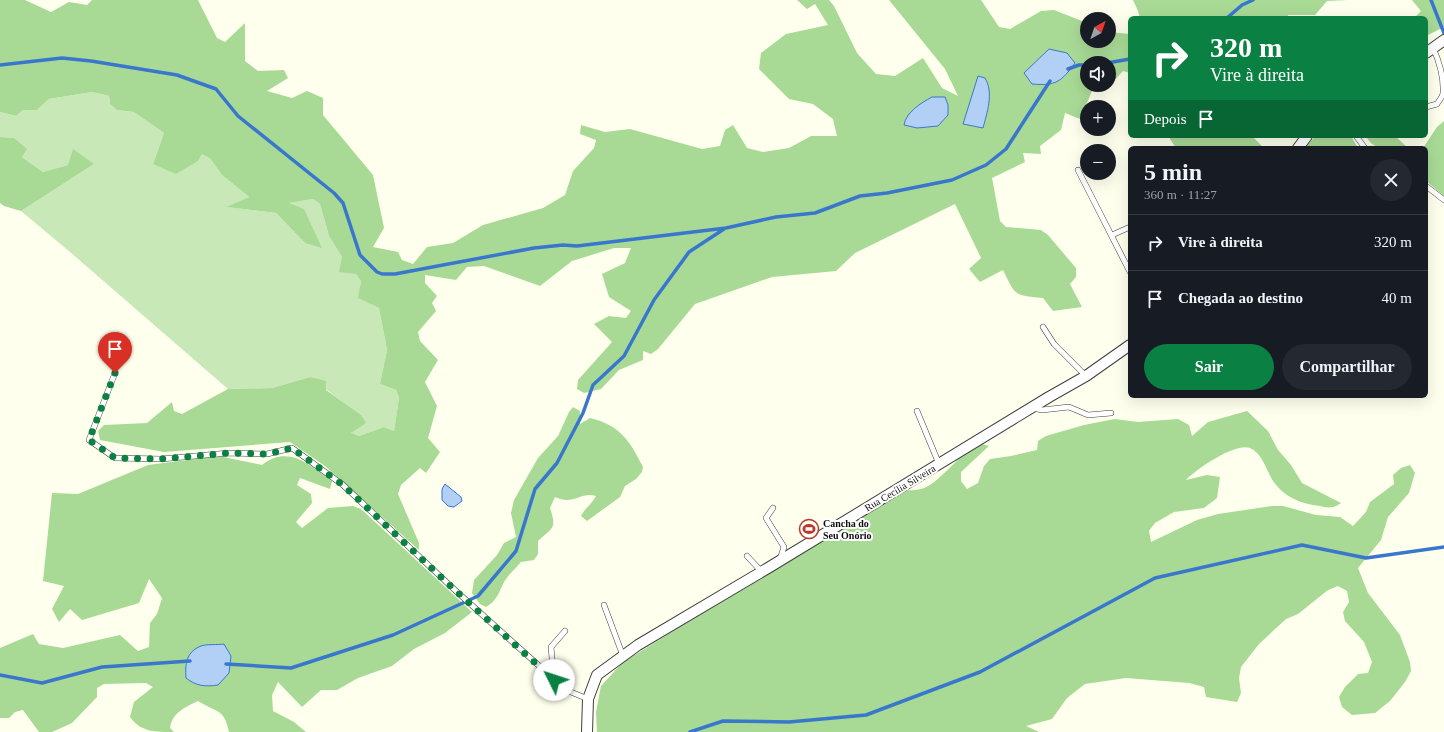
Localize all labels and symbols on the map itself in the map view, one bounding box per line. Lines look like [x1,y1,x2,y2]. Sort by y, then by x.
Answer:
north arrow [1080,12,1116,48]
pin [98,332,132,373]
street label: Rua Cecília Silveira [863,462,938,513]
sports icon: Cancha do Seu Onório [798,518,820,540]
place label: Cancha do Seu Onório [823,518,872,541]
position arrow [533,659,575,701]

